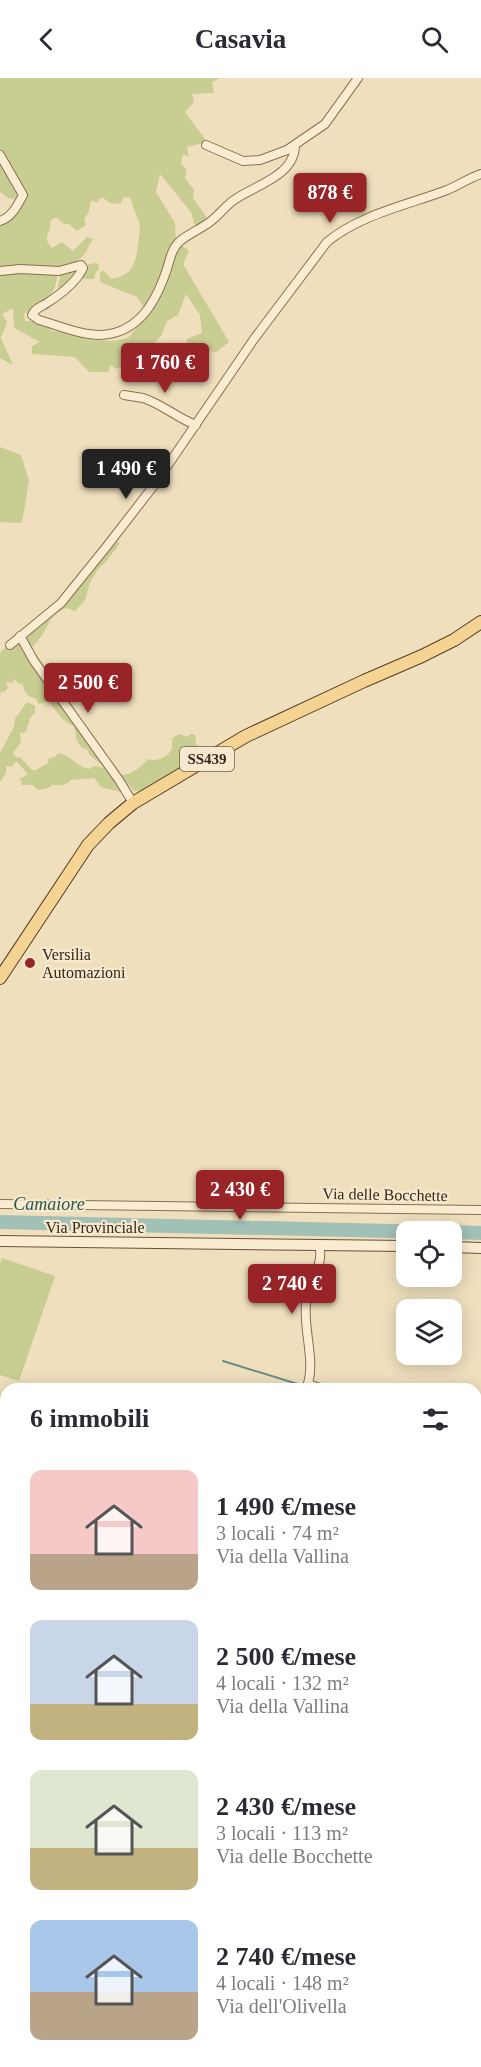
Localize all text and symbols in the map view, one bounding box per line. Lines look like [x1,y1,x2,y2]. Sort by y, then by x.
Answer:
icon: back [30,23,63,56]
icon: search [418,23,451,56]
text: Casavia [195,24,286,54]
pin: 878 € [288,173,372,224]
text: 878 € [308,181,353,203]
pin: 1 760 € [110,343,220,394]
text: 1 760 € [135,351,195,373]
pin: 1 490 € [71,449,181,500]
text: 1 490 € [96,457,156,479]
pin: 2 500 € [33,663,143,714]
text: 2 500 € [58,671,118,693]
road number: SS439 [180,747,234,771]
place label: Versilia Automazioni [42,946,126,981]
marker: Versilia Automazioni [23,956,37,970]
pin: 2 430 € [185,1170,295,1221]
text: 2 430 € [210,1178,270,1200]
street label: Via delle Bocchette [322,1185,448,1204]
water label: Camaiore [13,1194,85,1214]
street label: Via Provinciale [45,1219,145,1236]
map controls [396,1221,462,1365]
button: locate [396,1221,462,1287]
pin: 2 740 € [237,1264,347,1315]
text: 2 740 € [262,1272,322,1294]
button: layers [396,1299,462,1365]
icon: filters [419,1403,452,1436]
text: 6 immobili [30,1404,149,1433]
text: 1 490 €/mese [216,1492,356,1521]
icon: home [78,1494,150,1566]
text: 3 locali · 74 m² [216,1522,339,1544]
text: Via della Vallina [216,1545,349,1567]
text: 2 500 €/mese [216,1642,356,1671]
icon: home [78,1644,150,1716]
text: 4 locali · 132 m² [216,1672,349,1694]
text: Via della Vallina [216,1695,349,1717]
text: 2 430 €/mese [216,1792,356,1821]
icon: home [78,1794,150,1866]
text: 3 locali · 113 m² [216,1822,348,1844]
text: Via delle Bocchette [216,1845,373,1867]
text: 2 740 €/mese [216,1942,356,1971]
icon: home [78,1944,150,2016]
text: 4 locali · 148 m² [216,1972,349,1994]
text: Via dell'Olivella [216,1995,347,2017]

